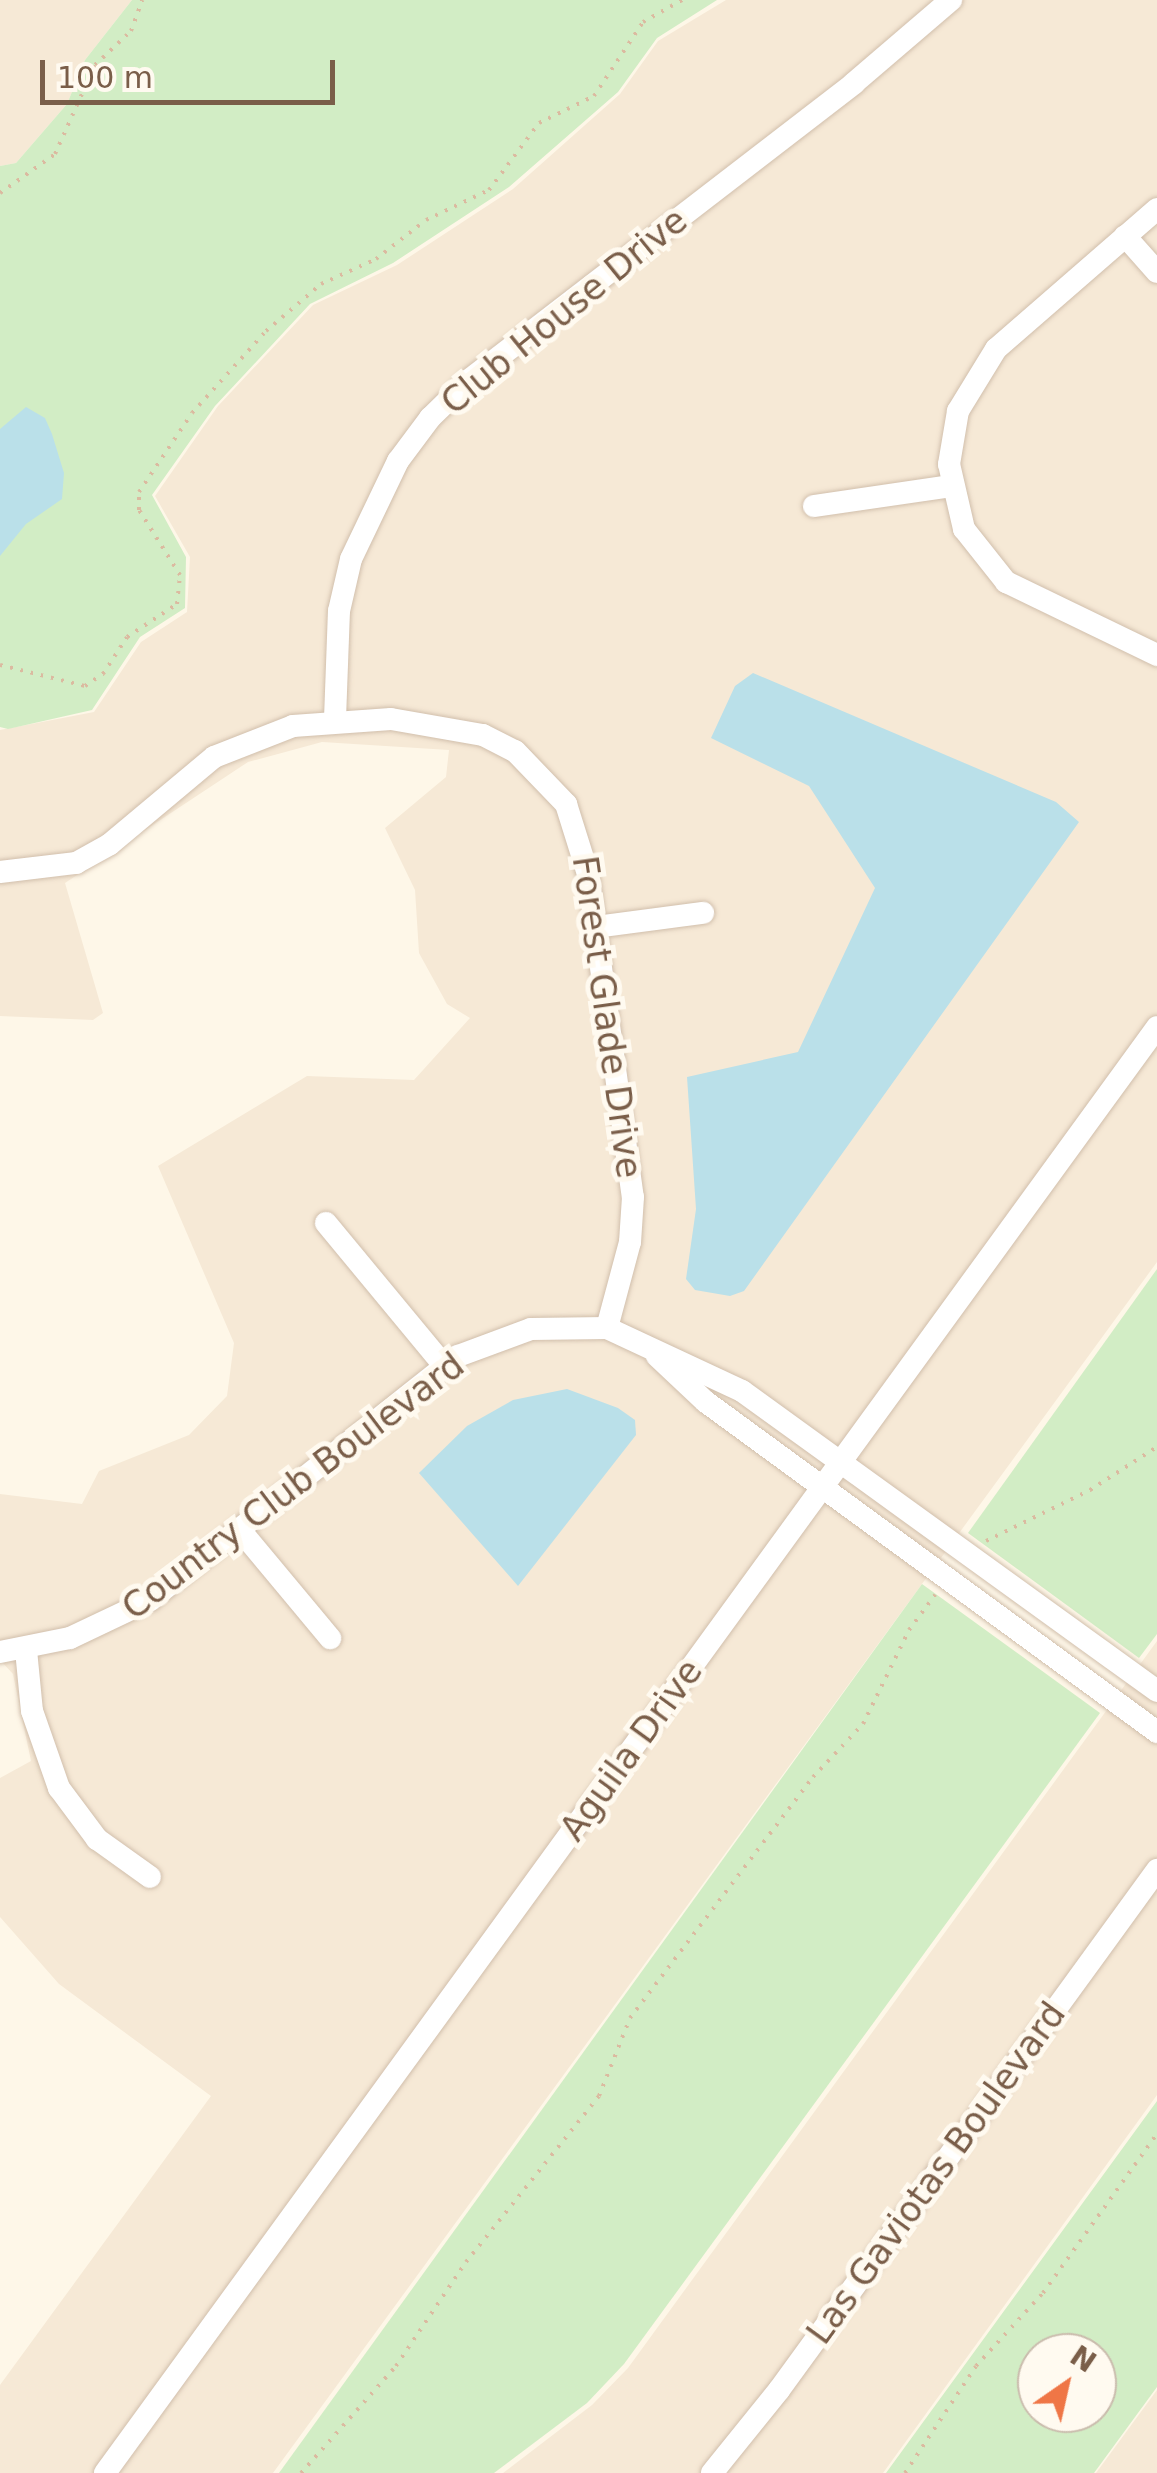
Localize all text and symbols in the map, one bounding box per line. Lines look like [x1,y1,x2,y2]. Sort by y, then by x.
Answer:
scale bar [45,40,340,102]
text: 100 m [57,60,153,95]
street label: Club House Drive [433,199,695,423]
street label: Forest Glade Drive [564,853,650,1181]
street label: Country Club Boulevard [114,1344,472,1628]
street label: Aguila Drive [551,1651,711,1849]
street label: Las Gaviotas Boulevard [798,1994,1074,2352]
north arrow [1017,2333,1117,2433]
text: N [1064,2339,1102,2380]

